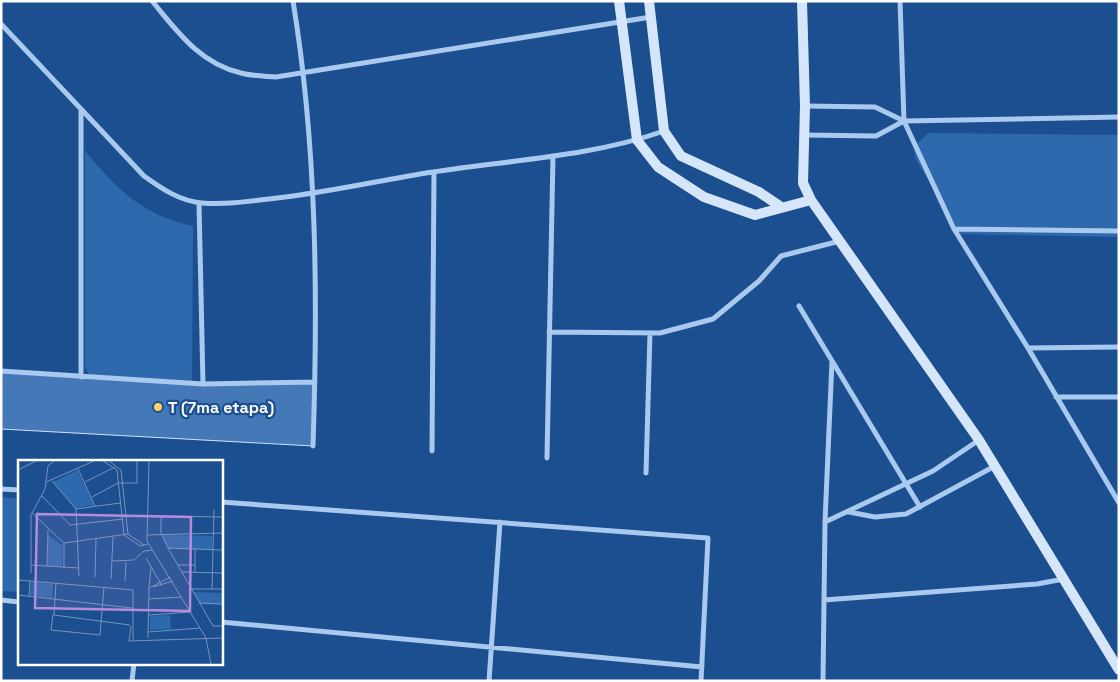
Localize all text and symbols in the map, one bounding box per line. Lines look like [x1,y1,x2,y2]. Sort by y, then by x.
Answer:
place label: T (7ma etapa) [168,397,274,418]
marker: T (7ma etapa) [152,401,164,413]
inset map [18,460,222,664]

